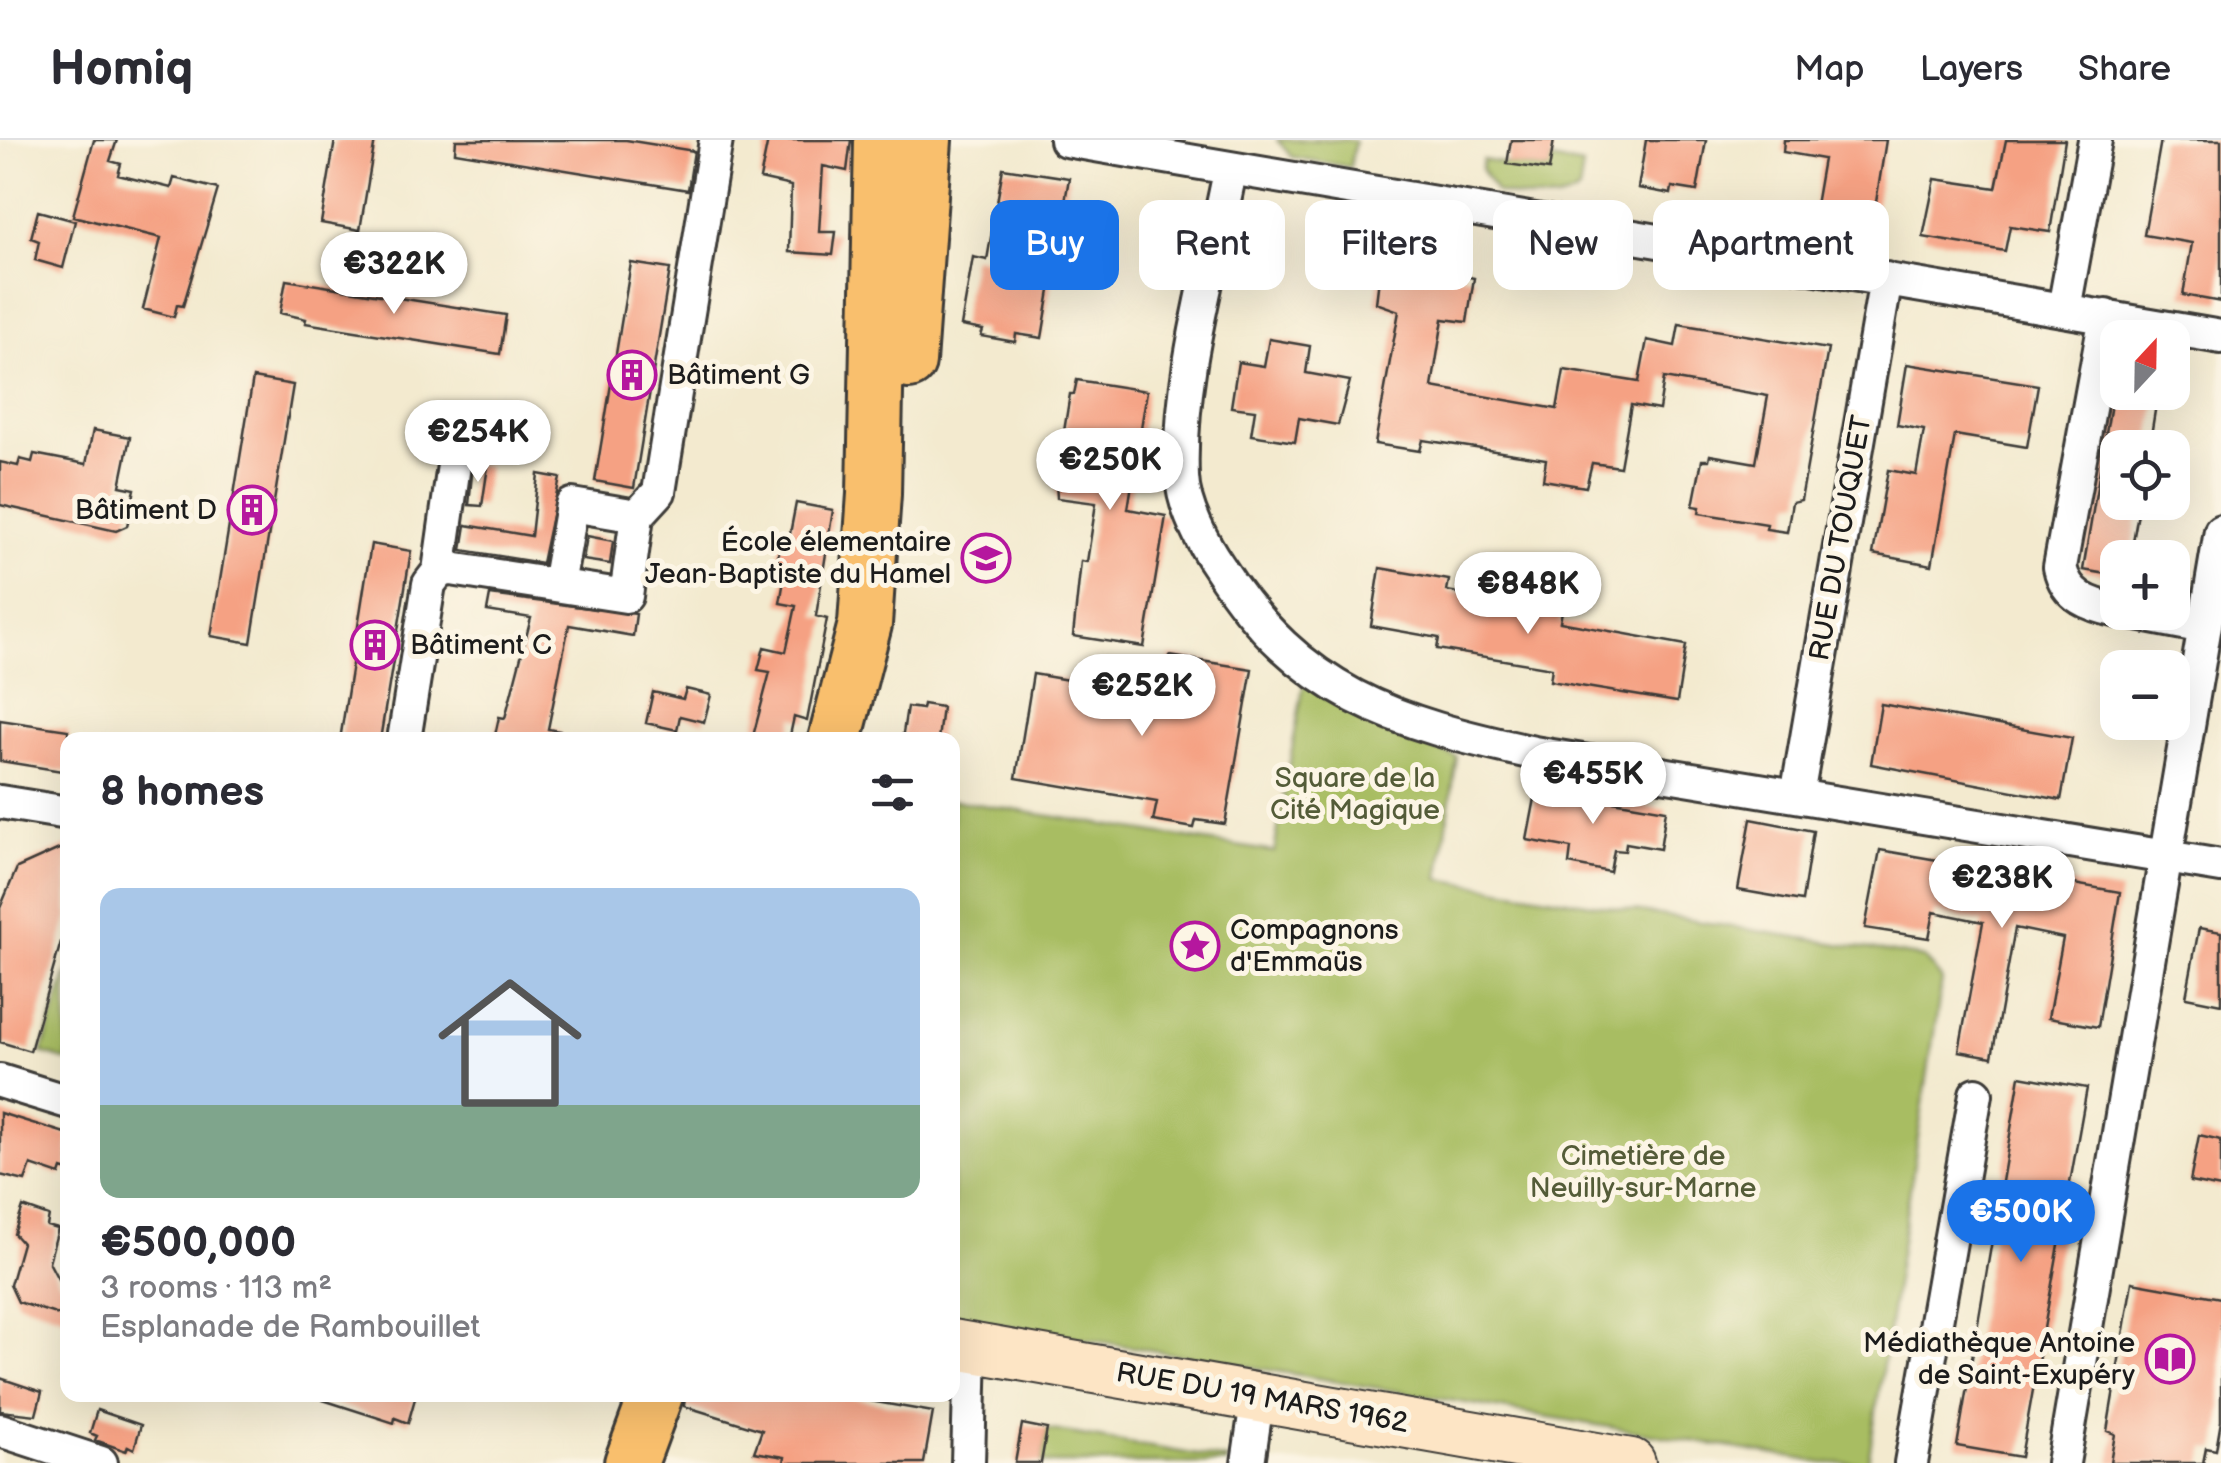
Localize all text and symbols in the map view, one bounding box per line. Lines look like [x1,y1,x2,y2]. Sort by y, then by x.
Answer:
text: Homiq [50,41,193,98]
text: Map [1794,48,1865,91]
text: Layers [1920,48,2023,91]
text: Share [2078,48,2171,91]
chip: Buy [990,200,1119,290]
chip: Rent [1139,200,1285,290]
chip: Filters [1305,200,1473,290]
chip: New [1493,200,1633,290]
chip: Apartment [1653,200,1889,290]
pin: €322K [324,232,464,317]
text: €322K [343,245,445,284]
north arrow [2100,320,2190,410]
map controls [2100,320,2190,740]
building icon: Bâtiment G [606,349,658,401]
place label: Bâtiment G [667,359,810,392]
pin: €254K [408,400,548,485]
text: €254K [427,413,529,452]
street label: RUE DU TOUQUET [1803,413,1879,663]
pin: €250K [1040,428,1180,513]
button: locate [2100,430,2190,520]
text: €250K [1058,441,1162,480]
building icon: Bâtiment D [226,484,278,536]
place label: Bâtiment D [75,494,217,527]
place label: École élementaire Jean-Baptiste du Hamel [645,525,951,591]
school or university icon: École élementaire Jean-Baptiste du Hamel [960,532,1012,584]
button: + [2100,540,2190,630]
pin: €848K [1458,552,1598,637]
text: €848K [1476,565,1580,604]
building icon: Bâtiment C [349,619,401,671]
place label: Bâtiment C [410,629,552,662]
button: − [2100,650,2190,740]
pin: €252K [1072,654,1212,739]
text: €252K [1091,667,1193,706]
pin: €455K [1523,742,1663,827]
text: €455K [1542,755,1644,794]
park label: Square de la Cité Magique [1270,762,1440,827]
icon: filters [865,765,920,820]
text: 8 homes [100,767,264,818]
pin: €238K [1932,846,2072,931]
text: €238K [1951,859,2053,898]
place label: Compagnons d'Emmaüs [1230,914,1399,979]
place icon: Compagnons d'Emmaüs [1169,920,1221,972]
icon: home [420,953,600,1133]
park label: Cimetière de Neuilly-sur-Marne [1530,1140,1756,1205]
pin: €500K [1951,1180,2091,1265]
text: €500K [1969,1193,2073,1232]
text: €500,000 [100,1218,296,1269]
text: 3 rooms · 113 m² [100,1269,332,1308]
text: Esplanade de Rambouillet [100,1308,480,1347]
place label: Médiathèque Antoine de Saint-Exupéry [1863,1327,2135,1392]
library icon: Médiathèque Antoine de Saint-Exupéry [2144,1333,2196,1385]
street label: RUE DU 19 MARS 1962 [1113,1356,1411,1440]

